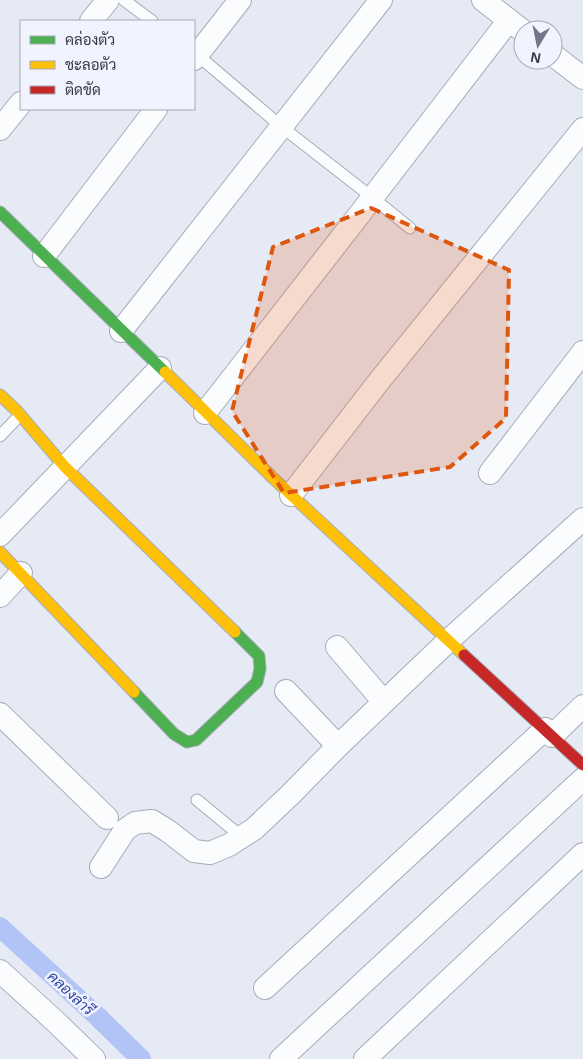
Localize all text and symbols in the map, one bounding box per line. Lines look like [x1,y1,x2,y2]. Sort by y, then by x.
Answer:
legend [20,20,195,110]
north arrow [513,20,563,70]
text: คล่องตัว [65,30,115,48]
text: N [529,49,542,67]
text: ชะลอตัว [65,56,116,73]
text: ติดขัด [65,81,101,98]
water label: คลองลำรี [45,967,99,1019]

